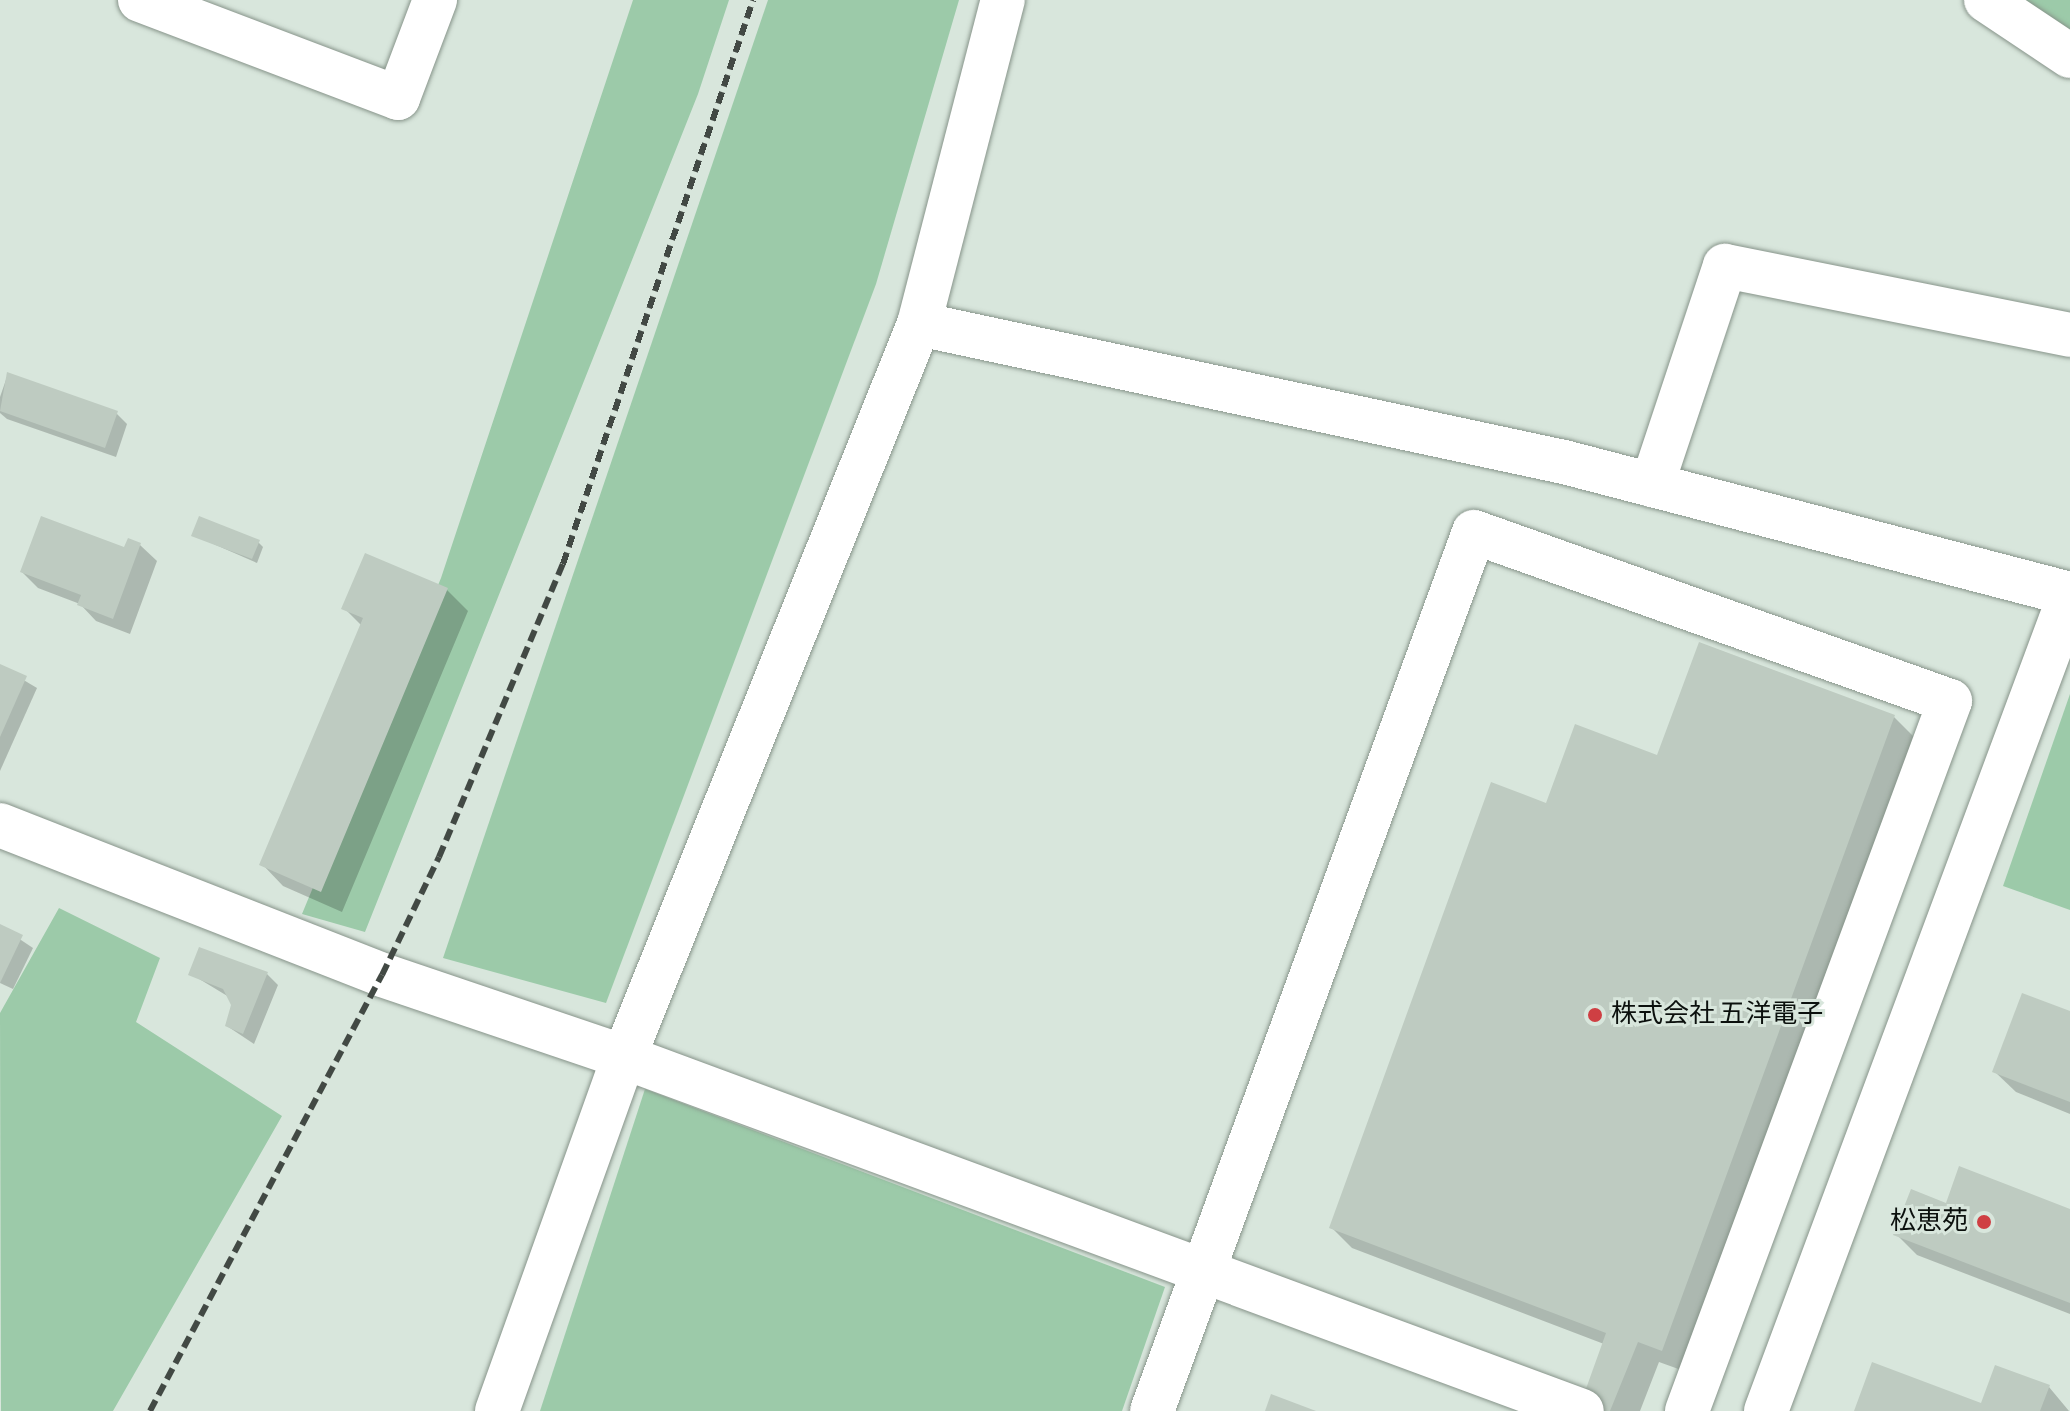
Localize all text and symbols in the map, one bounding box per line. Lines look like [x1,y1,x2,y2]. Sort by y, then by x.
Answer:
place label: 株式会社 五洋電子 [1611,999,1823,1031]
marker: 株式会社 五洋電子 [1586,1006,1604,1024]
place label: 松恵苑 [1890,1206,1968,1238]
marker: 松恵苑 [1975,1213,1993,1231]

